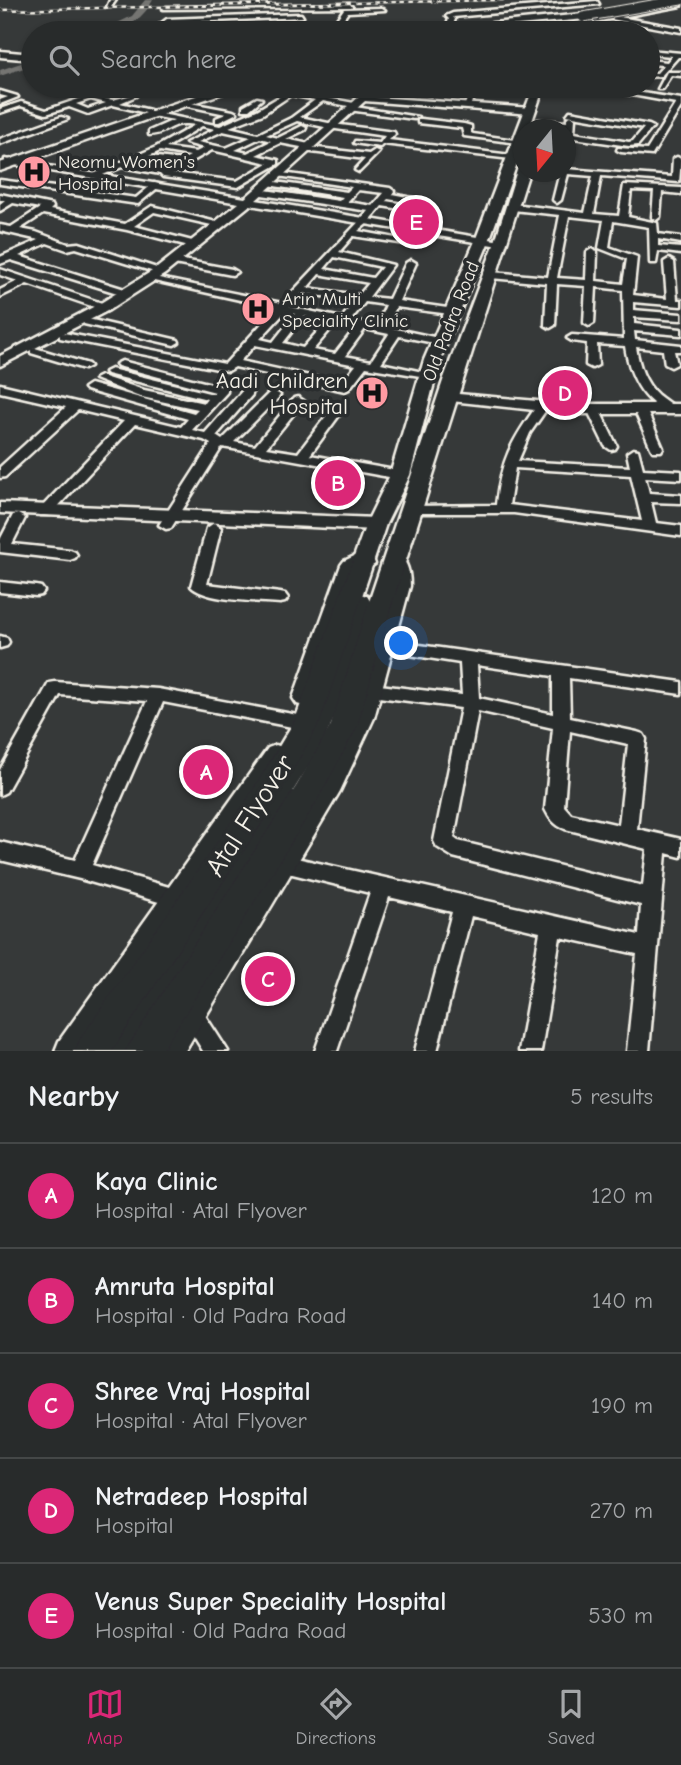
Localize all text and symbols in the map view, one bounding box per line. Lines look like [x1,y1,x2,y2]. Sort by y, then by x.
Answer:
search box [21,21,660,98]
icon: search [45,41,83,79]
text: Search here [101,45,236,75]
north arrow [513,119,576,182]
place label: Neomu Women's Hospital [58,151,195,195]
hospital icon: Neomu Women's Hospital [15,153,53,191]
pin: E [393,196,439,248]
street label: Old Padra Road [418,258,484,385]
place label: Arin Multi Speciality Clinic [282,288,408,332]
hospital icon: Arin Multi Speciality Clinic [239,290,277,328]
place label: Aadi Children Hospital [216,367,348,420]
pin: D [542,367,588,419]
hospital icon: Aadi Children Hospital [353,374,391,412]
pin: B [315,457,361,509]
your location [384,626,418,660]
pin: A [183,746,229,798]
street label: Atal Flyover [197,748,301,882]
pin: C [245,953,291,1005]
text: Nearby [28,1079,119,1114]
text: 5 results [570,1083,653,1110]
text: Kaya Clinic [95,1167,218,1197]
text: A [45,1182,57,1209]
text: 120 m [591,1182,653,1209]
text: Hospital · Atal Flyover [95,1197,307,1224]
text: Amruta Hospital [95,1272,275,1302]
text: B [44,1287,58,1314]
text: 140 m [592,1287,653,1314]
text: Hospital · Old Padra Road [95,1302,346,1329]
text: Shree Vraj Hospital [95,1377,311,1407]
text: C [44,1392,58,1419]
text: 190 m [591,1392,653,1419]
text: Hospital · Atal Flyover [95,1407,307,1434]
text: Netradeep Hospital [95,1482,308,1512]
text: D [44,1497,58,1524]
text: 270 m [589,1497,653,1524]
text: Hospital [95,1512,173,1539]
text: Venus Super Speciality Hospital [95,1587,446,1617]
text: E [44,1602,58,1629]
text: 530 m [588,1602,653,1629]
text: Hospital · Old Padra Road [95,1617,346,1644]
tab: Map [86,1685,124,1749]
tab: Directions [296,1685,376,1749]
tab: Saved [548,1685,595,1749]

